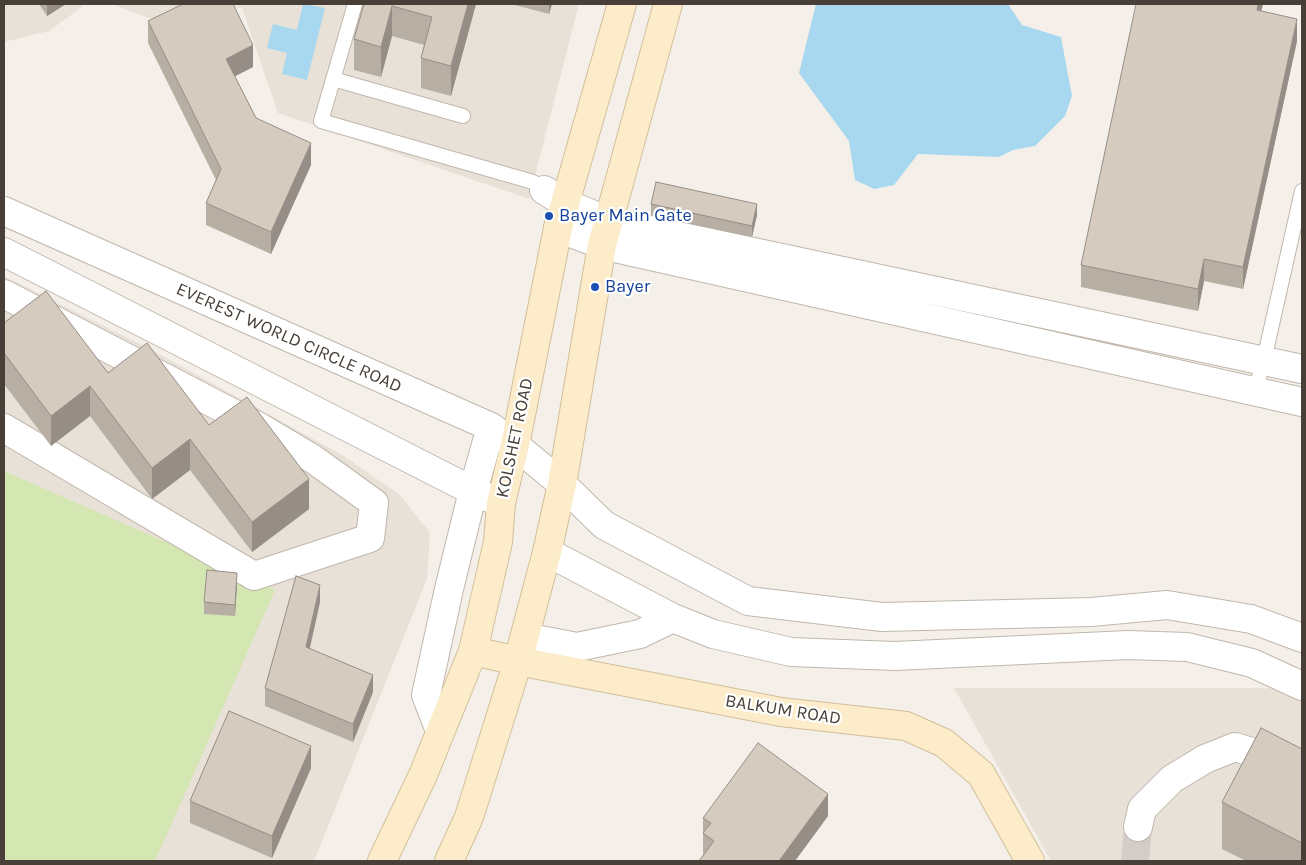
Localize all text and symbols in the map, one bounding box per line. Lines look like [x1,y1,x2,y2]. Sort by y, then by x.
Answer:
place label: Bayer Main Gate [559,205,692,227]
marker: Bayer Main Gate [543,210,555,222]
place label: Bayer [605,276,650,298]
street label: EVEREST WORLD CIRCLE ROAD [173,278,405,398]
marker: Bayer [589,281,601,293]
street label: KOLSHET ROAD [492,376,538,500]
street label: BALKUM ROAD [724,690,842,730]

